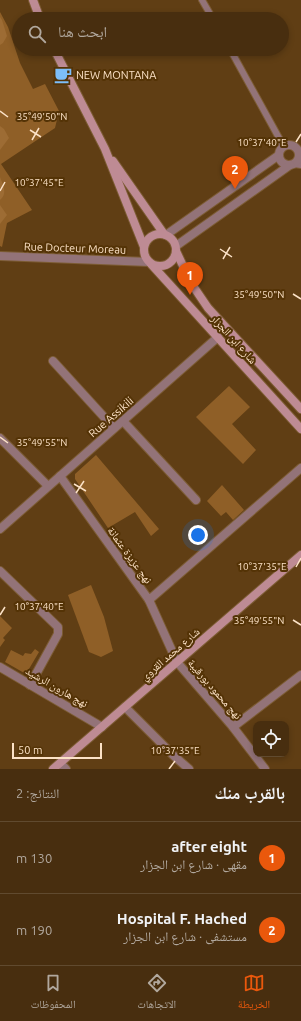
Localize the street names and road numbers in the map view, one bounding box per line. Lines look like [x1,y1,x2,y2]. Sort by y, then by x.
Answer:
street label: Rue Docteur Moreau [24,240,126,256]
street label: شارع ابن الجزار [208,311,259,367]
street label: Rue Assikili [86,394,136,440]
street label: نهج عزيزة عثمانة [105,524,155,586]
street label: شارع محمد القروي [138,625,204,685]
street label: نهج محمود بورقيبة [185,657,244,722]
street label: نهج هارون الرشيد [23,664,90,710]

